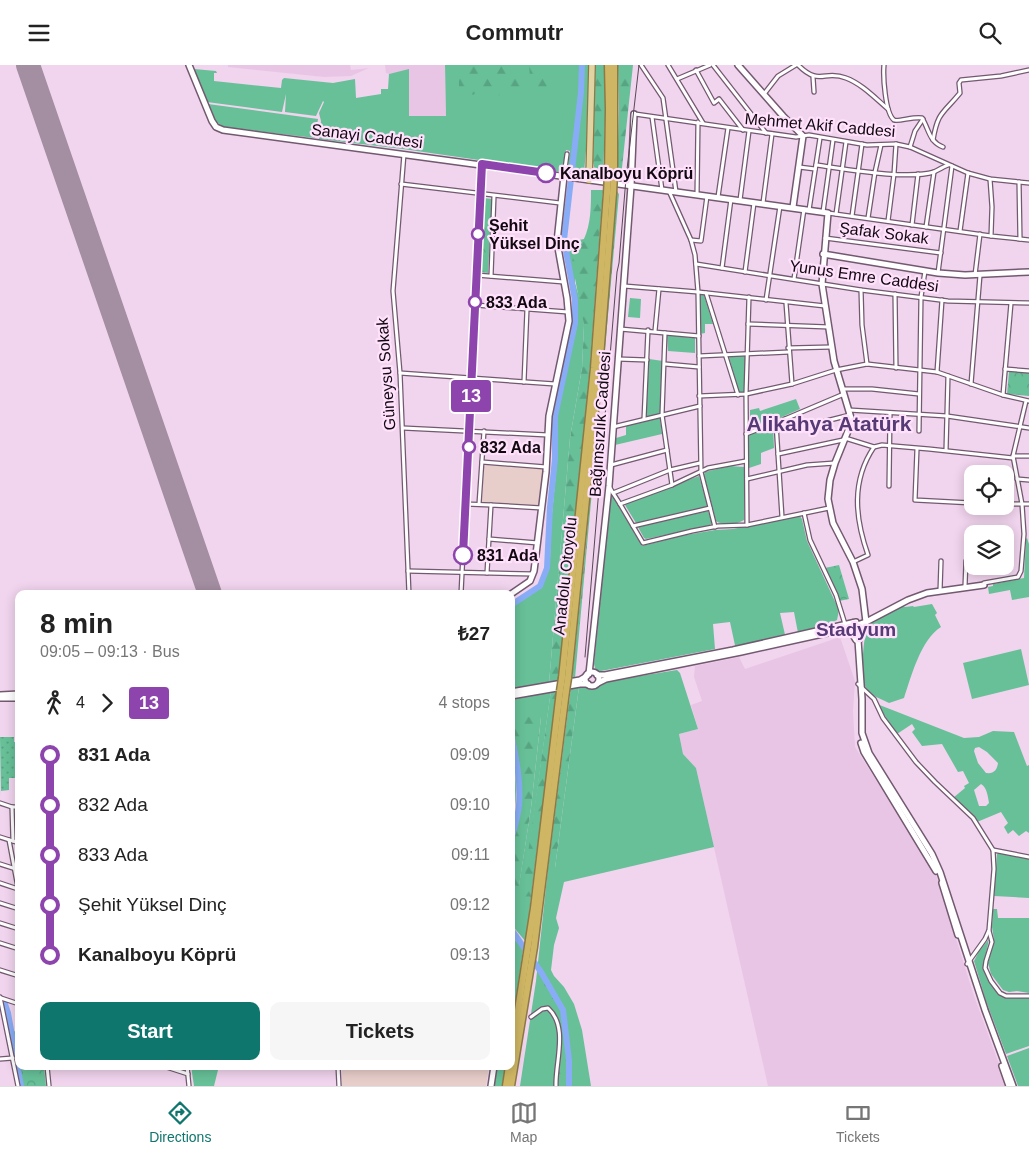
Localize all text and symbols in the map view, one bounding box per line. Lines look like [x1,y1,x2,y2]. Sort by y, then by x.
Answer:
icon: menu [25,19,53,47]
icon: search [976,19,1004,47]
text: Commutr [466,20,563,45]
street label: Mehmet Akif Caddesi [744,110,896,140]
street label: Sanayi Caddesi [310,121,424,151]
marker: Kanalboyu Köprü [536,163,556,183]
place label: Kanalboyu Köprü [560,165,693,182]
place label: Şehit Yüksel Dinç [489,217,580,252]
street label: Şafak Sokak [838,219,931,247]
marker: Şehit Yüksel Dinç [471,227,485,241]
street label: Yunus Emre Caddesi [788,257,940,295]
place label: 833 Ada [486,294,547,311]
marker: 833 Ada [468,295,482,309]
street label: Güneysu Sokak [374,316,398,431]
street label: Bağımsızlık Caddesi [586,351,614,497]
line badge: 13 [448,380,494,412]
text: 13 [461,386,481,406]
district label: Alikahya Atatürk [747,412,912,435]
place label: 832 Ada [480,439,541,456]
marker: 832 Ada [462,440,476,454]
map controls [964,465,1014,575]
button: locate [964,465,1014,515]
street label: Anadolu Otoyolu [550,516,580,636]
button: layers [964,525,1014,575]
marker: 831 Ada [453,545,473,565]
place label: 831 Ada [477,547,538,564]
text: 8 min [40,608,113,639]
district label: Stadyum [816,619,896,640]
text: ₺27 [458,623,490,644]
text: 09:05 – 09:13 · Bus [40,643,180,660]
icon: walk [40,689,68,717]
icon: forward [93,689,121,717]
text: 13 [139,693,159,713]
text: 4 [76,694,85,711]
text: 4 stops [438,694,490,711]
text: 831 Ada [78,744,150,765]
text: 09:09 [450,746,490,763]
text: 832 Ada [78,794,148,815]
text: 09:10 [450,796,490,813]
text: 833 Ada [78,844,148,865]
text: 09:11 [451,846,490,863]
text: Şehit Yüksel Dinç [78,894,227,915]
text: 09:12 [450,896,490,913]
text: Kanalboyu Köprü [78,944,236,965]
text: 09:13 [450,946,490,963]
button: Start [40,1002,260,1060]
button: Tickets [270,1002,490,1060]
tab: Directions [149,1099,211,1145]
tab: Map [510,1099,538,1145]
tab: Tickets [836,1099,880,1145]

